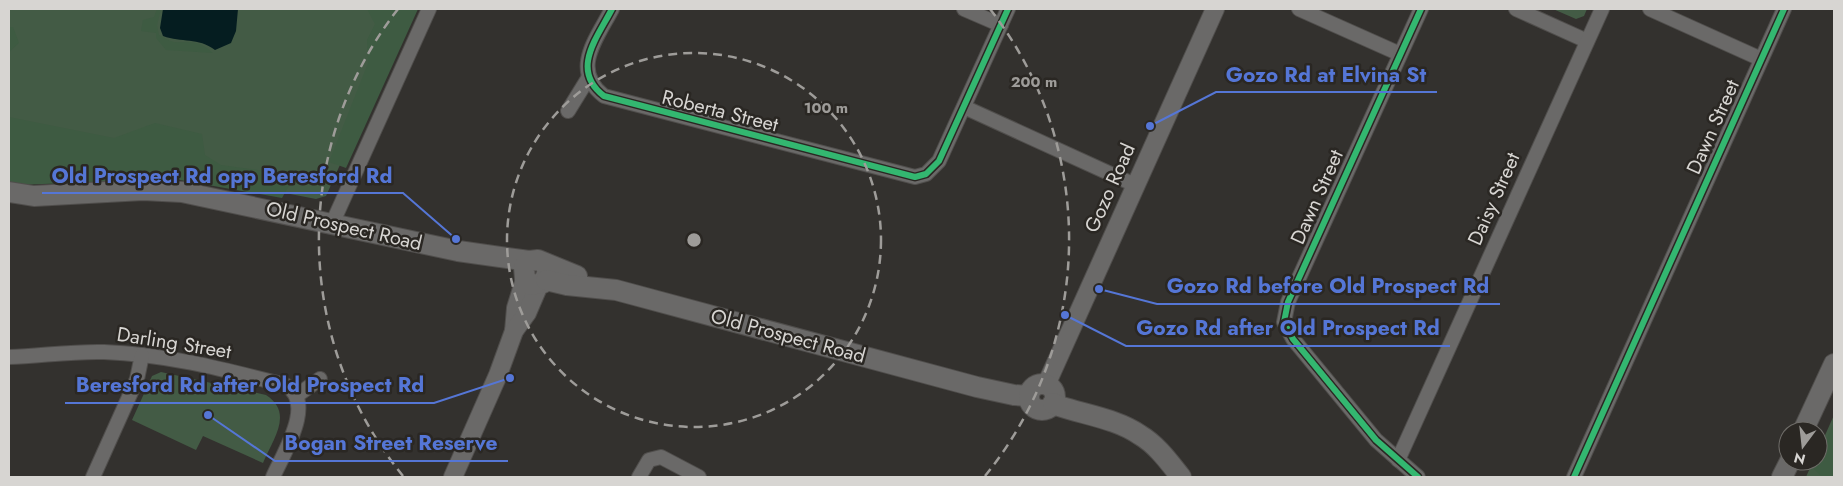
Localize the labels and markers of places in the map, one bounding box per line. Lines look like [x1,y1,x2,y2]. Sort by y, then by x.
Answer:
callout: Gozo Rd at Elvina St [1216,56,1437,92]
callout: Old Prospect Rd opp Beresford Rd [42,157,403,193]
centre of rings [685,231,703,249]
callout: Gozo Rd before Old Prospect Rd [1157,268,1500,304]
callout: Gozo Rd after Old Prospect Rd [1126,310,1450,346]
callout: Beresford Rd after Old Prospect Rd [65,367,434,403]
callout: Bogan Street Reserve [275,425,508,461]

